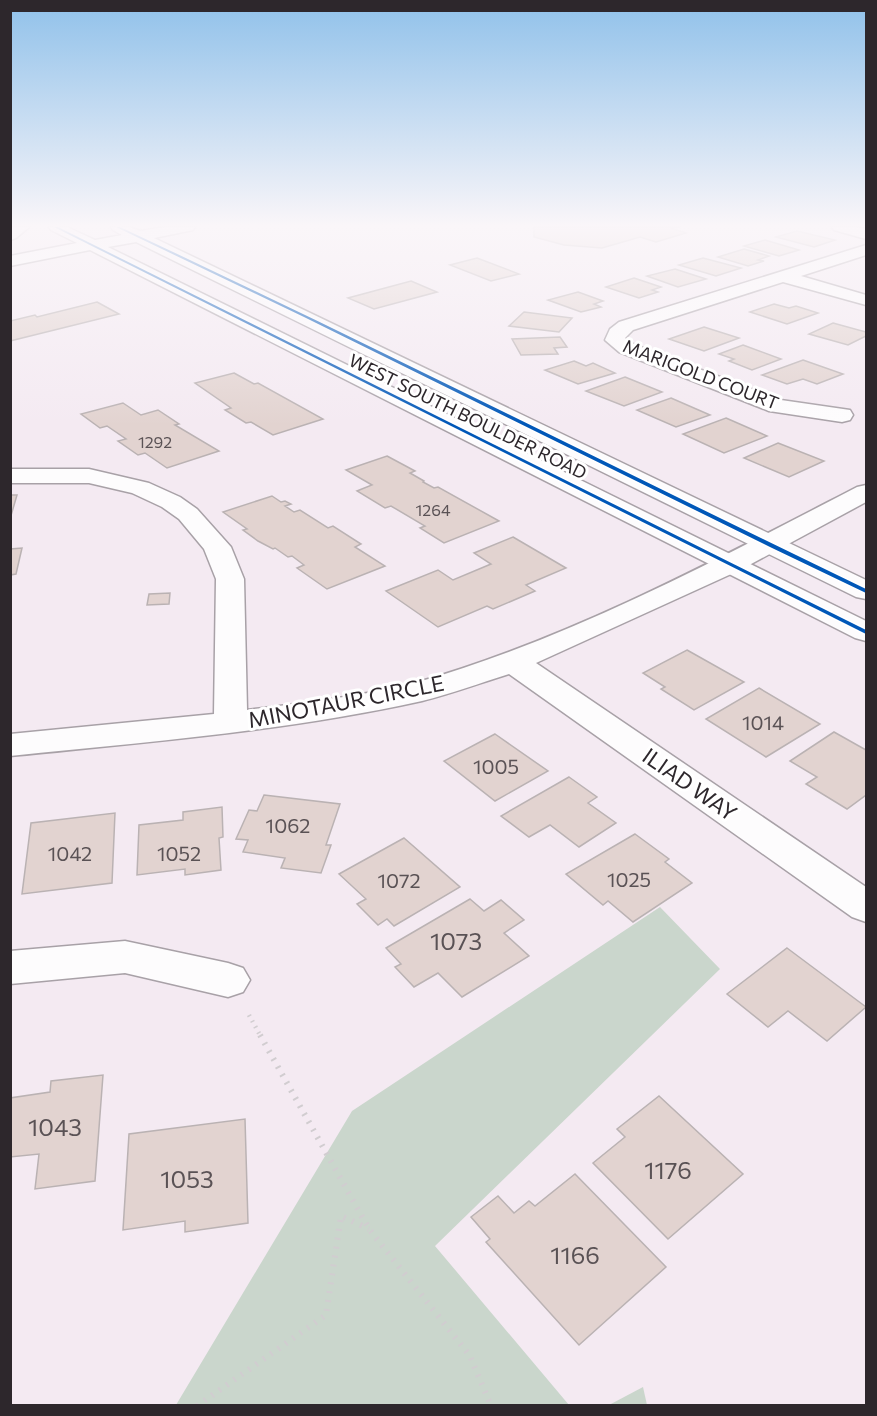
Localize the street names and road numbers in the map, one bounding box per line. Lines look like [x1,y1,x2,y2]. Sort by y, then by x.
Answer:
street label: MARIGOLD COURT [620,334,782,414]
street label: WEST SOUTH BOULDER ROAD [345,349,591,483]
street label: MINOTAUR CIRCLE [246,669,446,733]
street label: ILIAD WAY [638,742,742,826]

